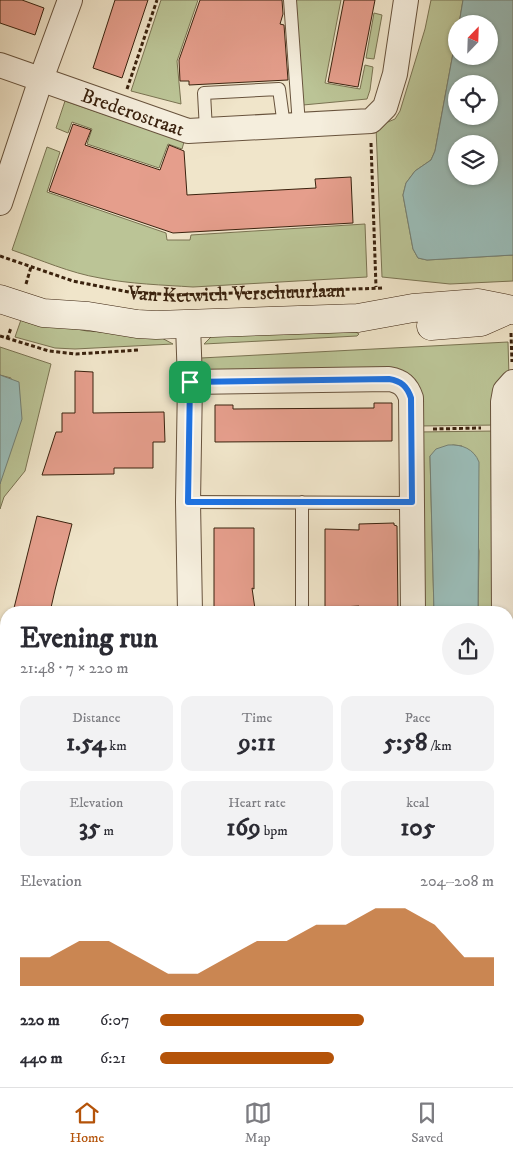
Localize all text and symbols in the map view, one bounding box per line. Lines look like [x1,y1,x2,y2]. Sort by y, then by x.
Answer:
north arrow [448,15,498,65]
map controls [448,15,498,185]
button: locate [448,75,498,125]
street label: Brederostraat [78,83,187,143]
button: layers [448,135,498,185]
street label: Van Ketwich Verschuurlaan [126,278,346,309]
pin [169,361,211,403]
icon: arrive [176,368,204,396]
text: Evening run [20,621,158,656]
button: share [442,623,494,675]
text: 21:48 · 7 × 220 m [20,658,129,678]
text: Distance [72,709,120,727]
text: Time [242,709,272,727]
text: Pace [405,709,431,727]
text: 1.54 [66,727,106,758]
text: 9:11 [238,727,276,758]
text: 5:58 [384,727,427,758]
text: km [106,737,127,755]
text: /km [427,737,452,755]
text: Elevation [69,794,123,812]
text: Heart rate [228,794,286,812]
text: kcal [406,794,429,812]
text: 35 [79,812,100,843]
text: 169 [226,812,261,843]
text: 105 [400,812,435,843]
text: m [100,822,114,840]
text: bpm [261,822,288,840]
text: Elevation [20,871,82,891]
text: 204–208 m [420,871,494,891]
text: 220 m [20,1010,60,1030]
text: 6:07 [100,1010,130,1030]
text: 440 m [20,1048,62,1068]
text: 6:21 [100,1048,126,1068]
tab: Home [70,1099,104,1147]
tab: Map [244,1099,272,1147]
tab: Saved [411,1099,443,1147]

